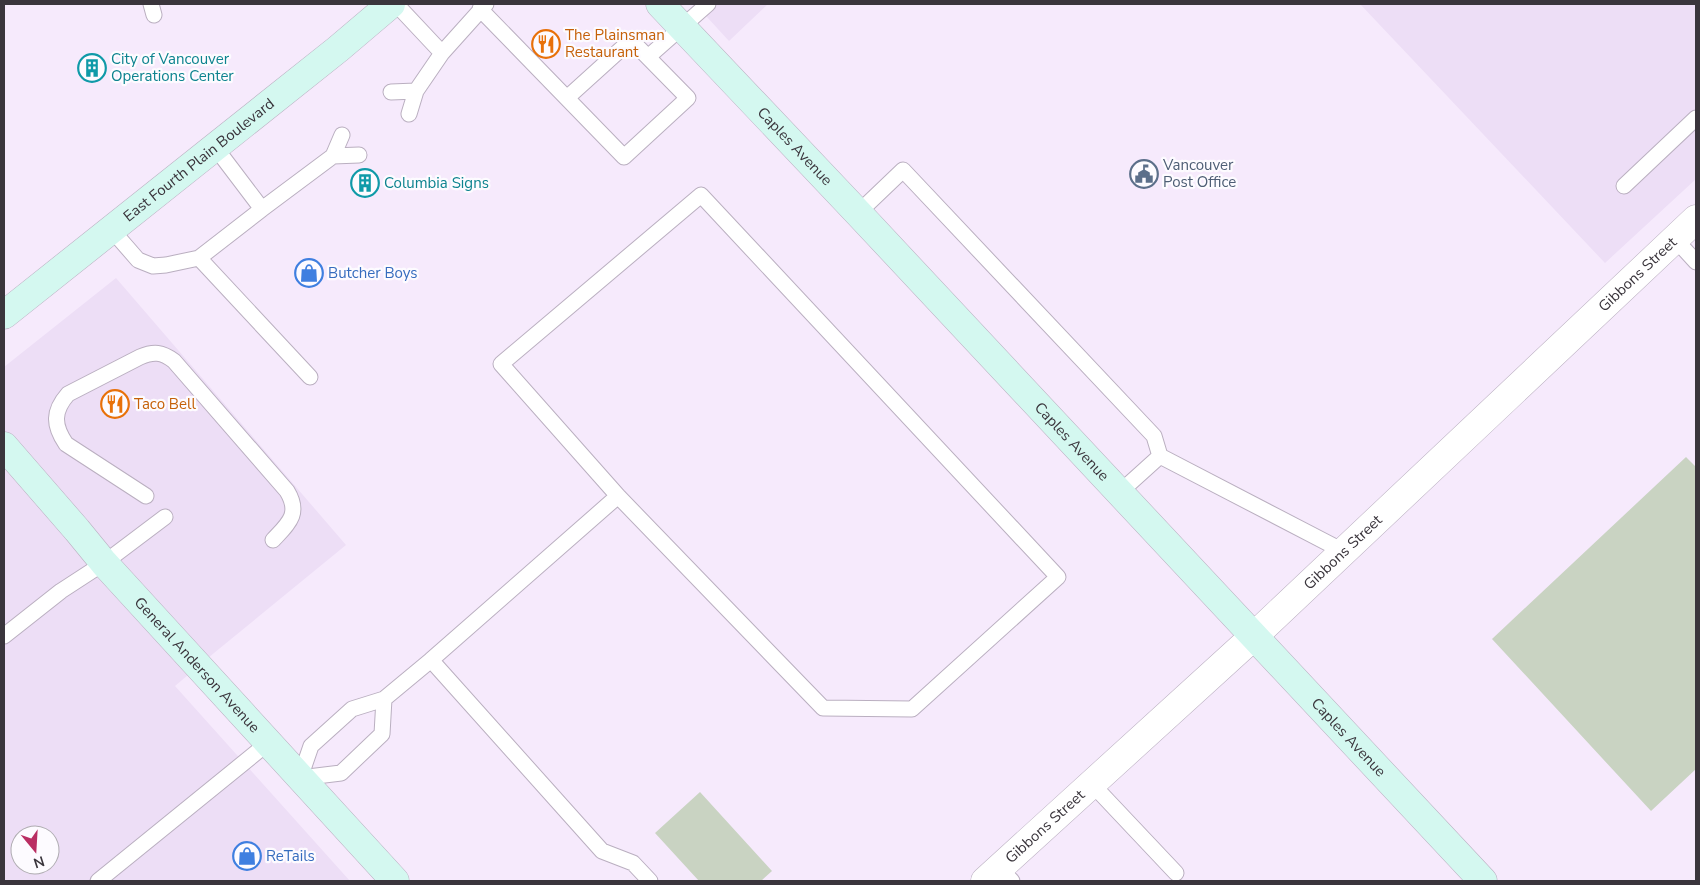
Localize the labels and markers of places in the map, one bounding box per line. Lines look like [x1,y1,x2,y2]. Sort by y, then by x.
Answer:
place label: The Plainsman Restaurant [565,25,665,62]
restaurant icon: The Plainsman Restaurant [531,29,561,59]
place label: City of Vancouver Operations Center [111,49,234,86]
building icon: City of Vancouver Operations Center [77,53,107,83]
place label: Vancouver Post Office [1162,155,1236,192]
public building icon: Vancouver Post Office [1129,159,1159,189]
building icon: Columbia Signs [350,168,380,198]
place label: Columbia Signs [384,173,489,193]
shop icon: Butcher Boys [294,258,324,288]
place label: Butcher Boys [328,263,418,283]
restaurant icon: Taco Bell [100,389,130,419]
place label: Taco Bell [134,394,196,414]
shop icon: ReTails [232,841,262,871]
place label: ReTails [266,846,315,866]

